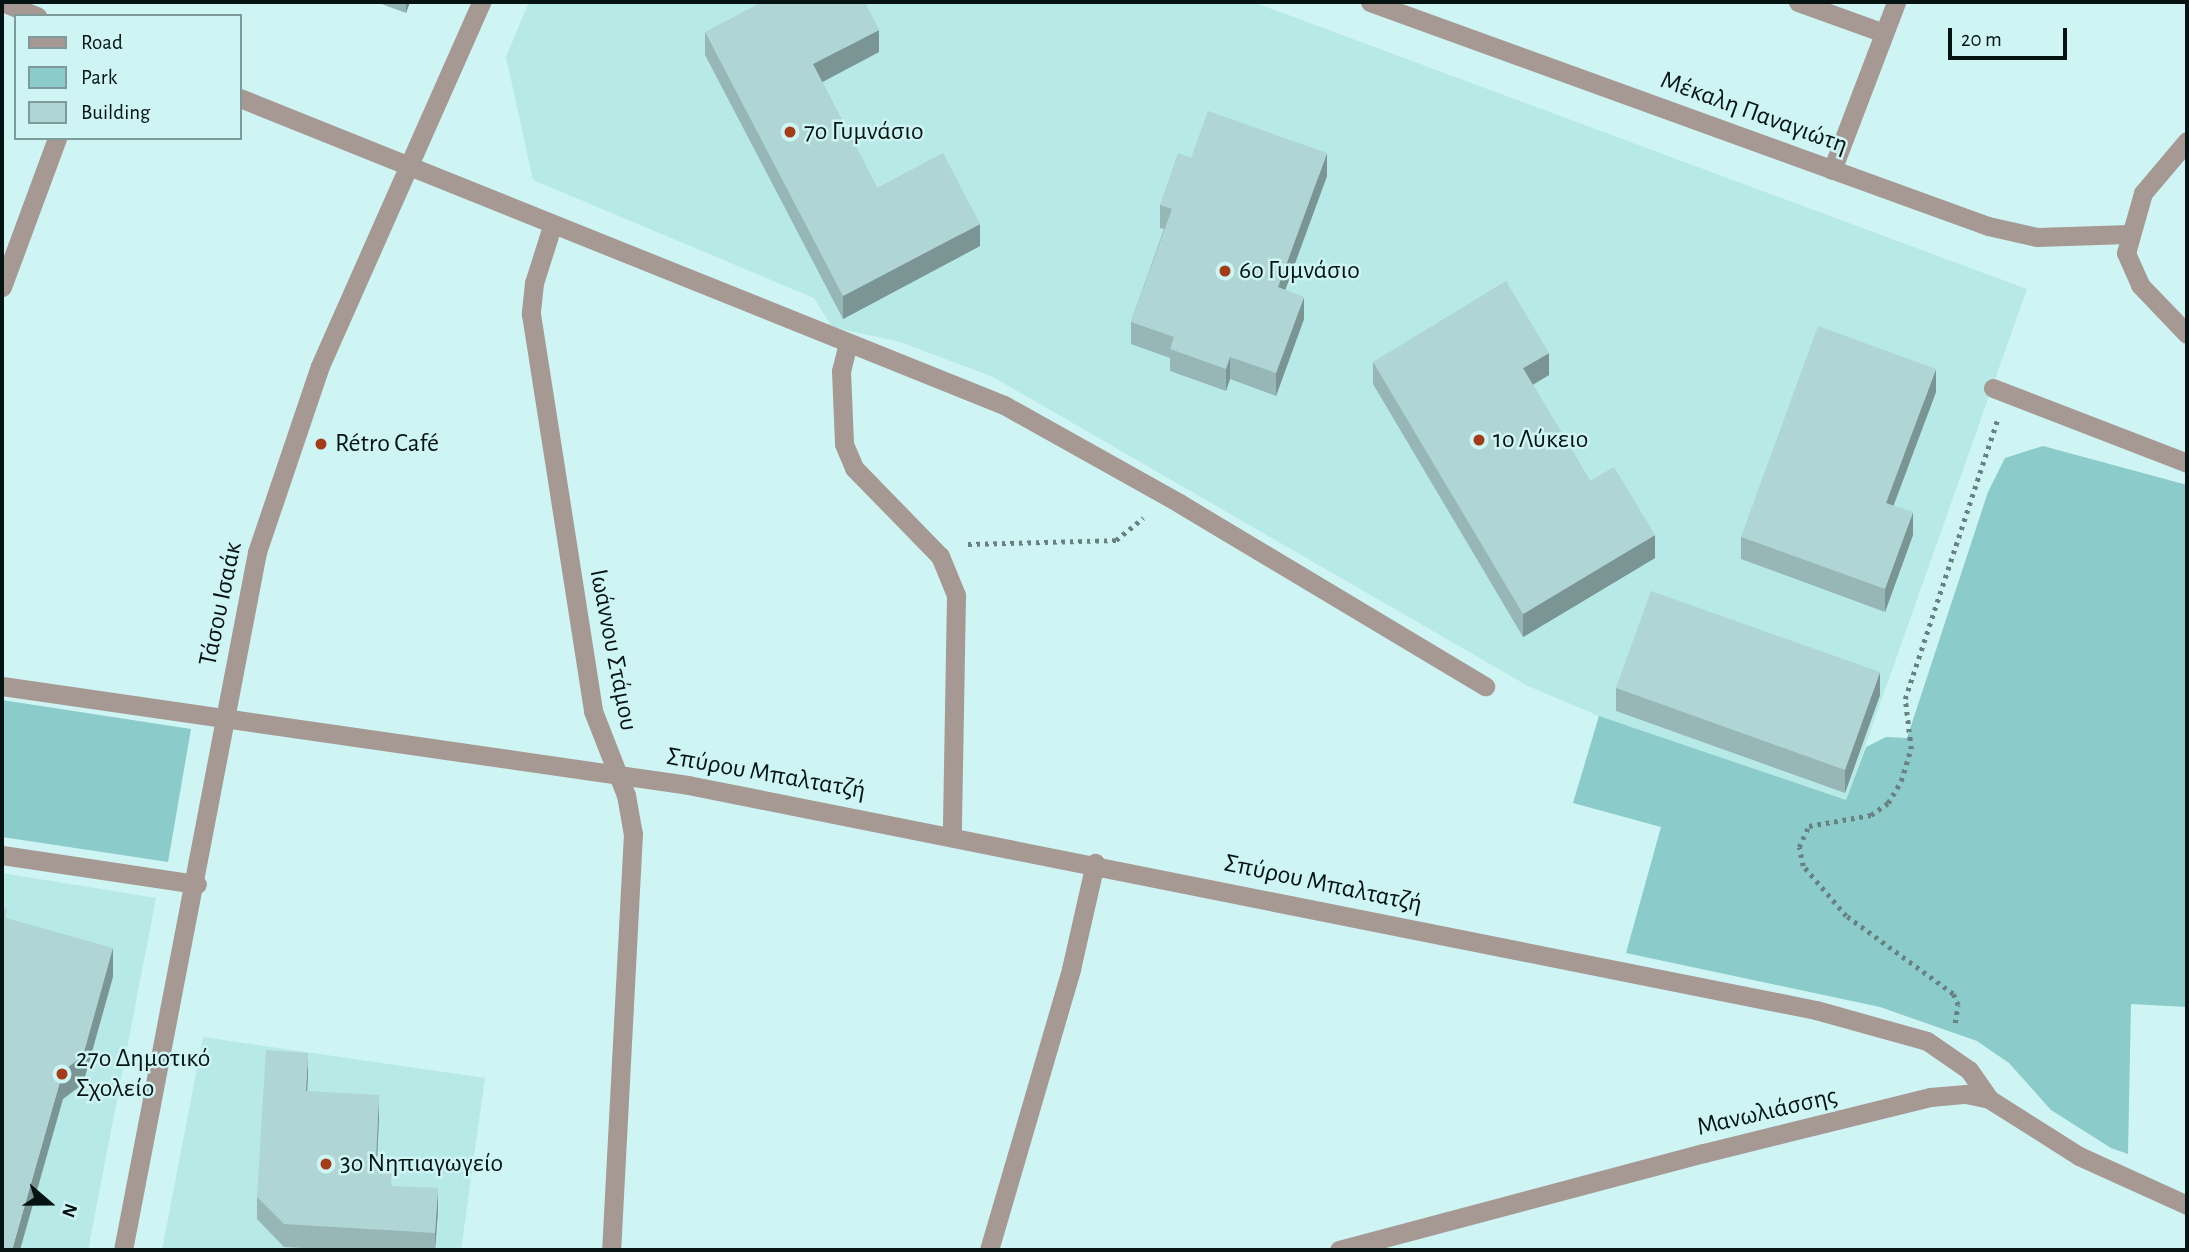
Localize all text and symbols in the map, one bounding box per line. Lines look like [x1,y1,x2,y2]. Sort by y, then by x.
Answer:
legend [14,14,242,140]
scale bar [1951,14,2070,58]
text: 20 m [1961,29,2002,50]
text: Road [81,32,123,53]
street label: Μέκαλη Παναγιώτη [1656,65,1852,161]
text: Park [81,67,117,88]
text: Building [81,102,150,123]
place label: 7ο Γυμνάσιο [804,116,923,148]
marker: 7ο Γυμνάσιο [782,124,798,140]
place label: 6ο Γυμνάσιο [1239,255,1360,287]
marker: 6ο Γυμνάσιο [1217,263,1233,279]
place label: 1ο Λύκειο [1493,424,1588,456]
place label: Rétro Café [335,428,439,460]
marker: 1ο Λύκειο [1471,432,1487,448]
marker: Rétro Café [313,436,329,452]
street label: Τάσου Ισαάκ [193,539,249,669]
street label: Ιωάννου Στάμου [582,567,644,733]
street label: Σπύρου Μπαλτατζή [664,741,868,807]
street label: Σπύρου Μπαλτατζή [1221,848,1425,920]
place label: 27ο Δημοτικό Σχολείο [76,1043,210,1104]
marker: 27ο Δημοτικό Σχολείο [54,1066,70,1082]
street label: Μανωλιάσσης [1694,1081,1840,1143]
place label: 3ο Νηπιαγωγείο [340,1148,503,1180]
marker: 3ο Νηπιαγωγείο [318,1156,334,1172]
north arrow [14,1168,84,1238]
text: N [58,1201,80,1220]

